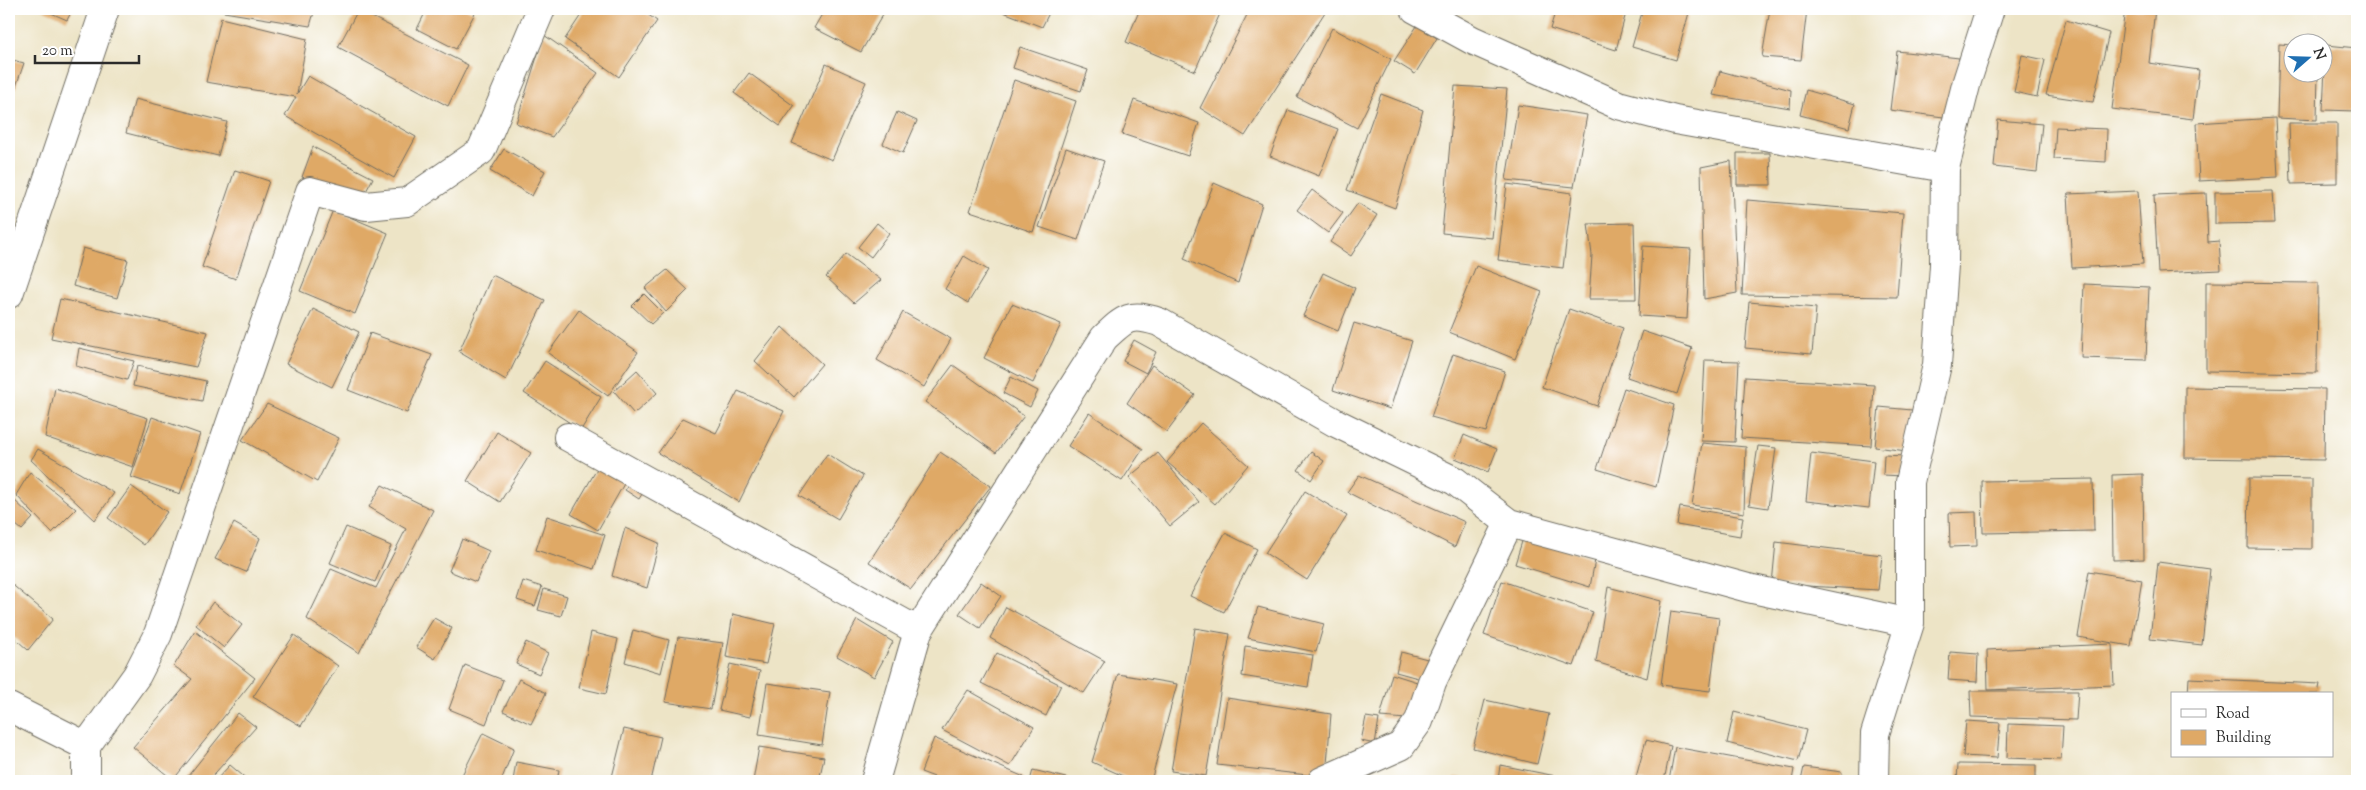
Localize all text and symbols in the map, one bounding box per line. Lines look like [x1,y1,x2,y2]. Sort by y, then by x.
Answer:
scale bar [35,32,139,64]
north arrow [2284,32,2334,82]
text: 20 m [42,41,73,62]
text: N [2307,46,2330,63]
legend [2171,692,2334,758]
text: Road [2216,704,2250,725]
text: Building [2216,728,2271,749]

